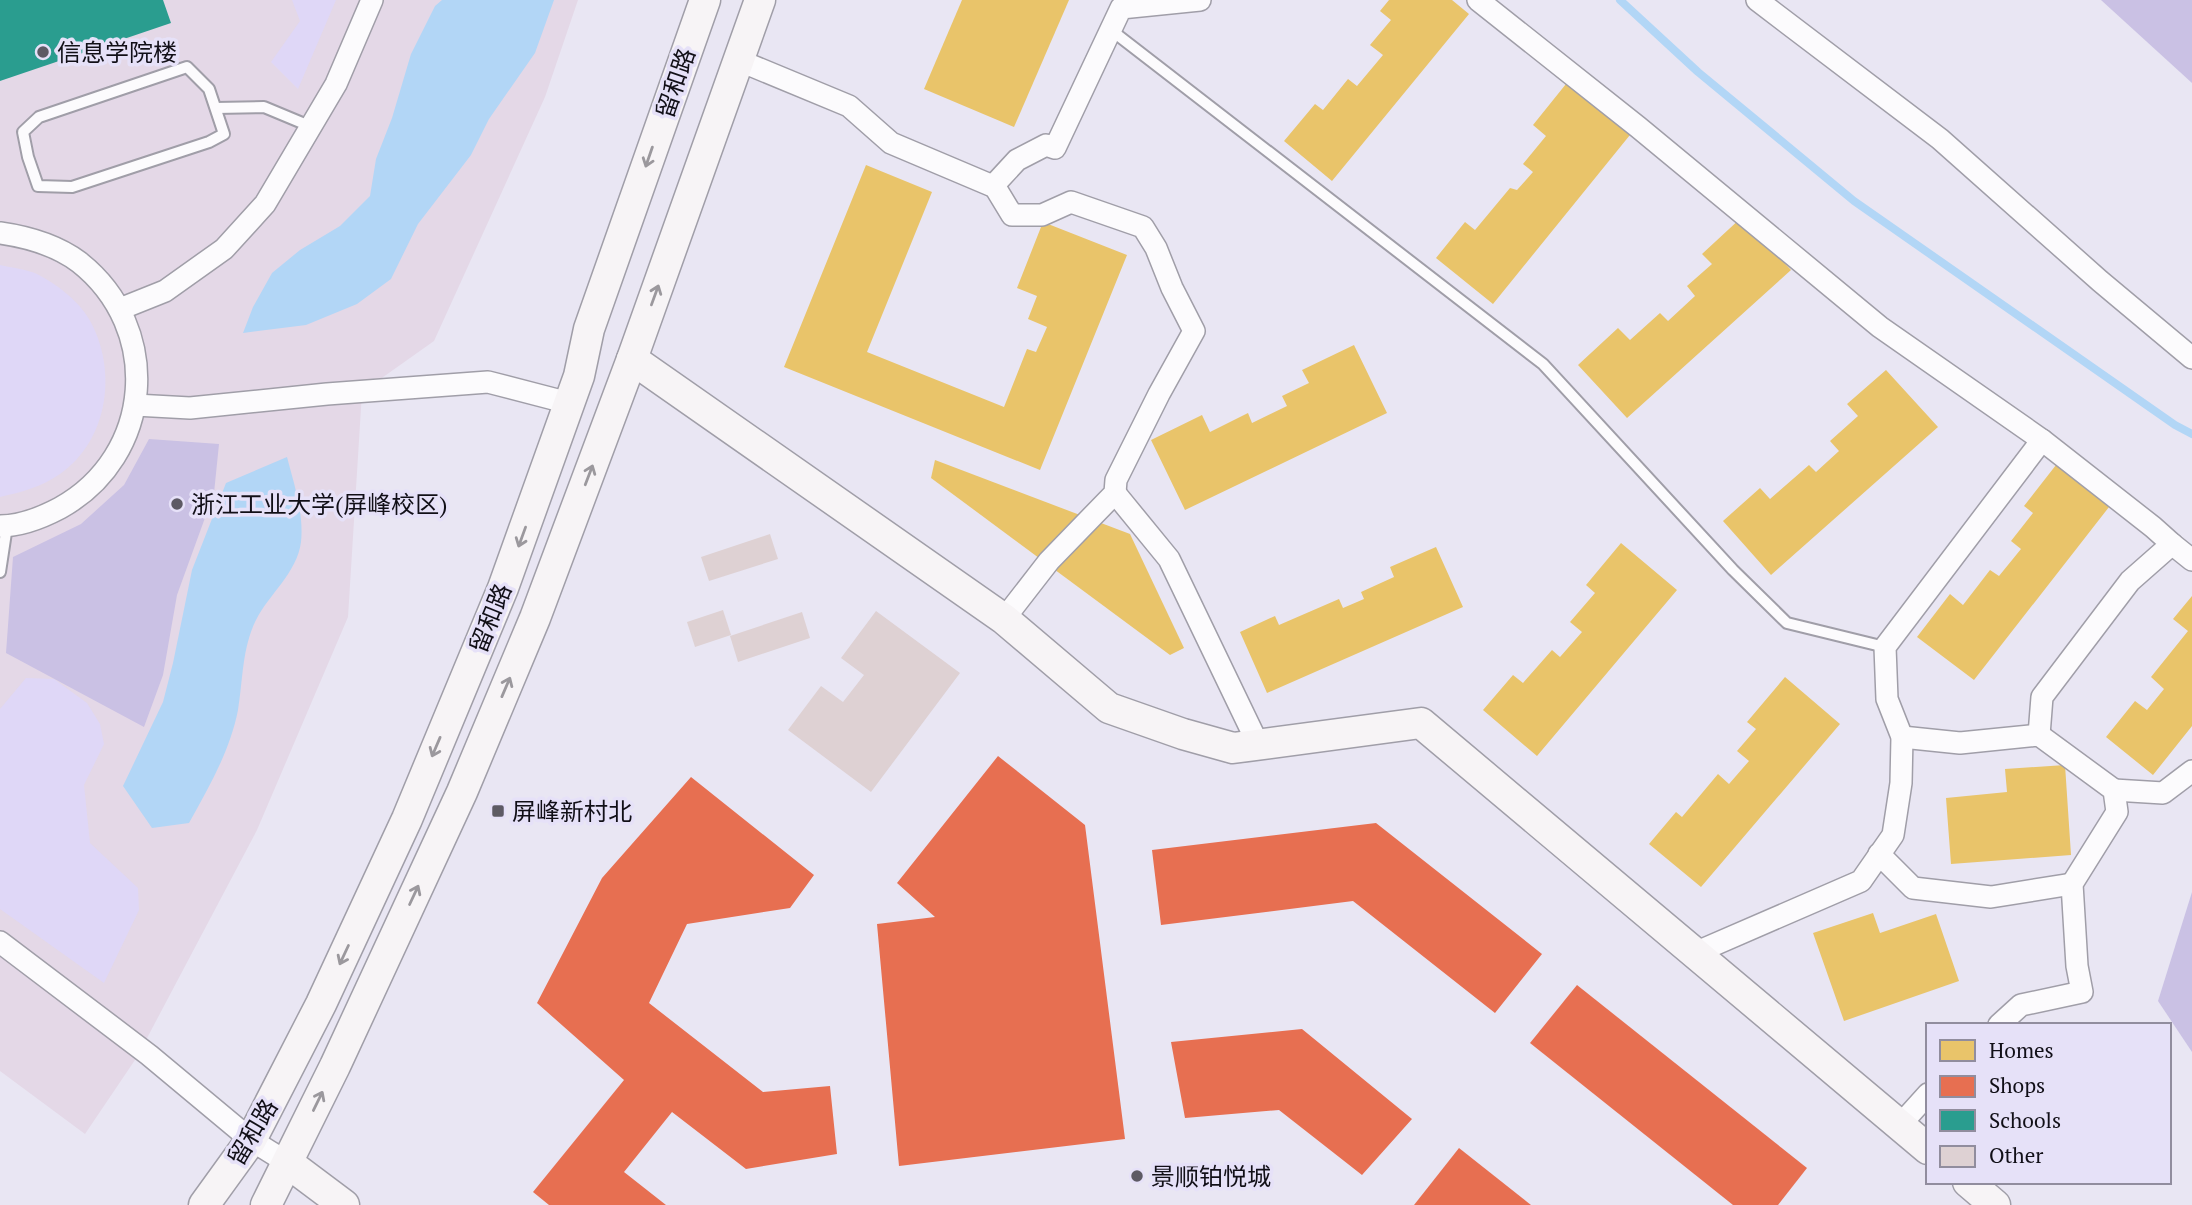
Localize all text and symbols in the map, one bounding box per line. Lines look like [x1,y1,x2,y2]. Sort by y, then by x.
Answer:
place label: 信息学院楼 [57,36,177,68]
marker: 信息学院楼 [35,44,51,60]
street label: 留和路 [648,44,702,122]
one-way arrow [642,145,654,167]
one-way arrow [650,284,662,306]
one-way arrow [584,465,596,487]
place label: 浙江工业大学(屏峰校区) [191,488,447,520]
marker: 浙江工业大学(屏峰校区) [169,496,185,512]
one-way arrow [514,525,527,547]
street label: 留和路 [462,579,518,657]
one-way arrow [500,677,513,698]
one-way arrow [429,736,442,758]
place label: 屏峰新村北 [512,795,632,827]
marker: 屏峰新村北 [490,803,506,819]
one-way arrow [408,885,421,906]
one-way arrow [336,944,350,965]
legend [1926,1023,2171,1184]
text: Homes [1989,1036,2054,1064]
text: Shops [1989,1071,2045,1099]
one-way arrow [311,1091,325,1112]
street label: 留和路 [220,1093,284,1171]
text: Schools [1989,1106,2061,1134]
text: Other [1989,1141,2043,1169]
place label: 景顺铂悦城 [1151,1160,1271,1192]
marker: 景顺铂悦城 [1129,1168,1145,1184]

